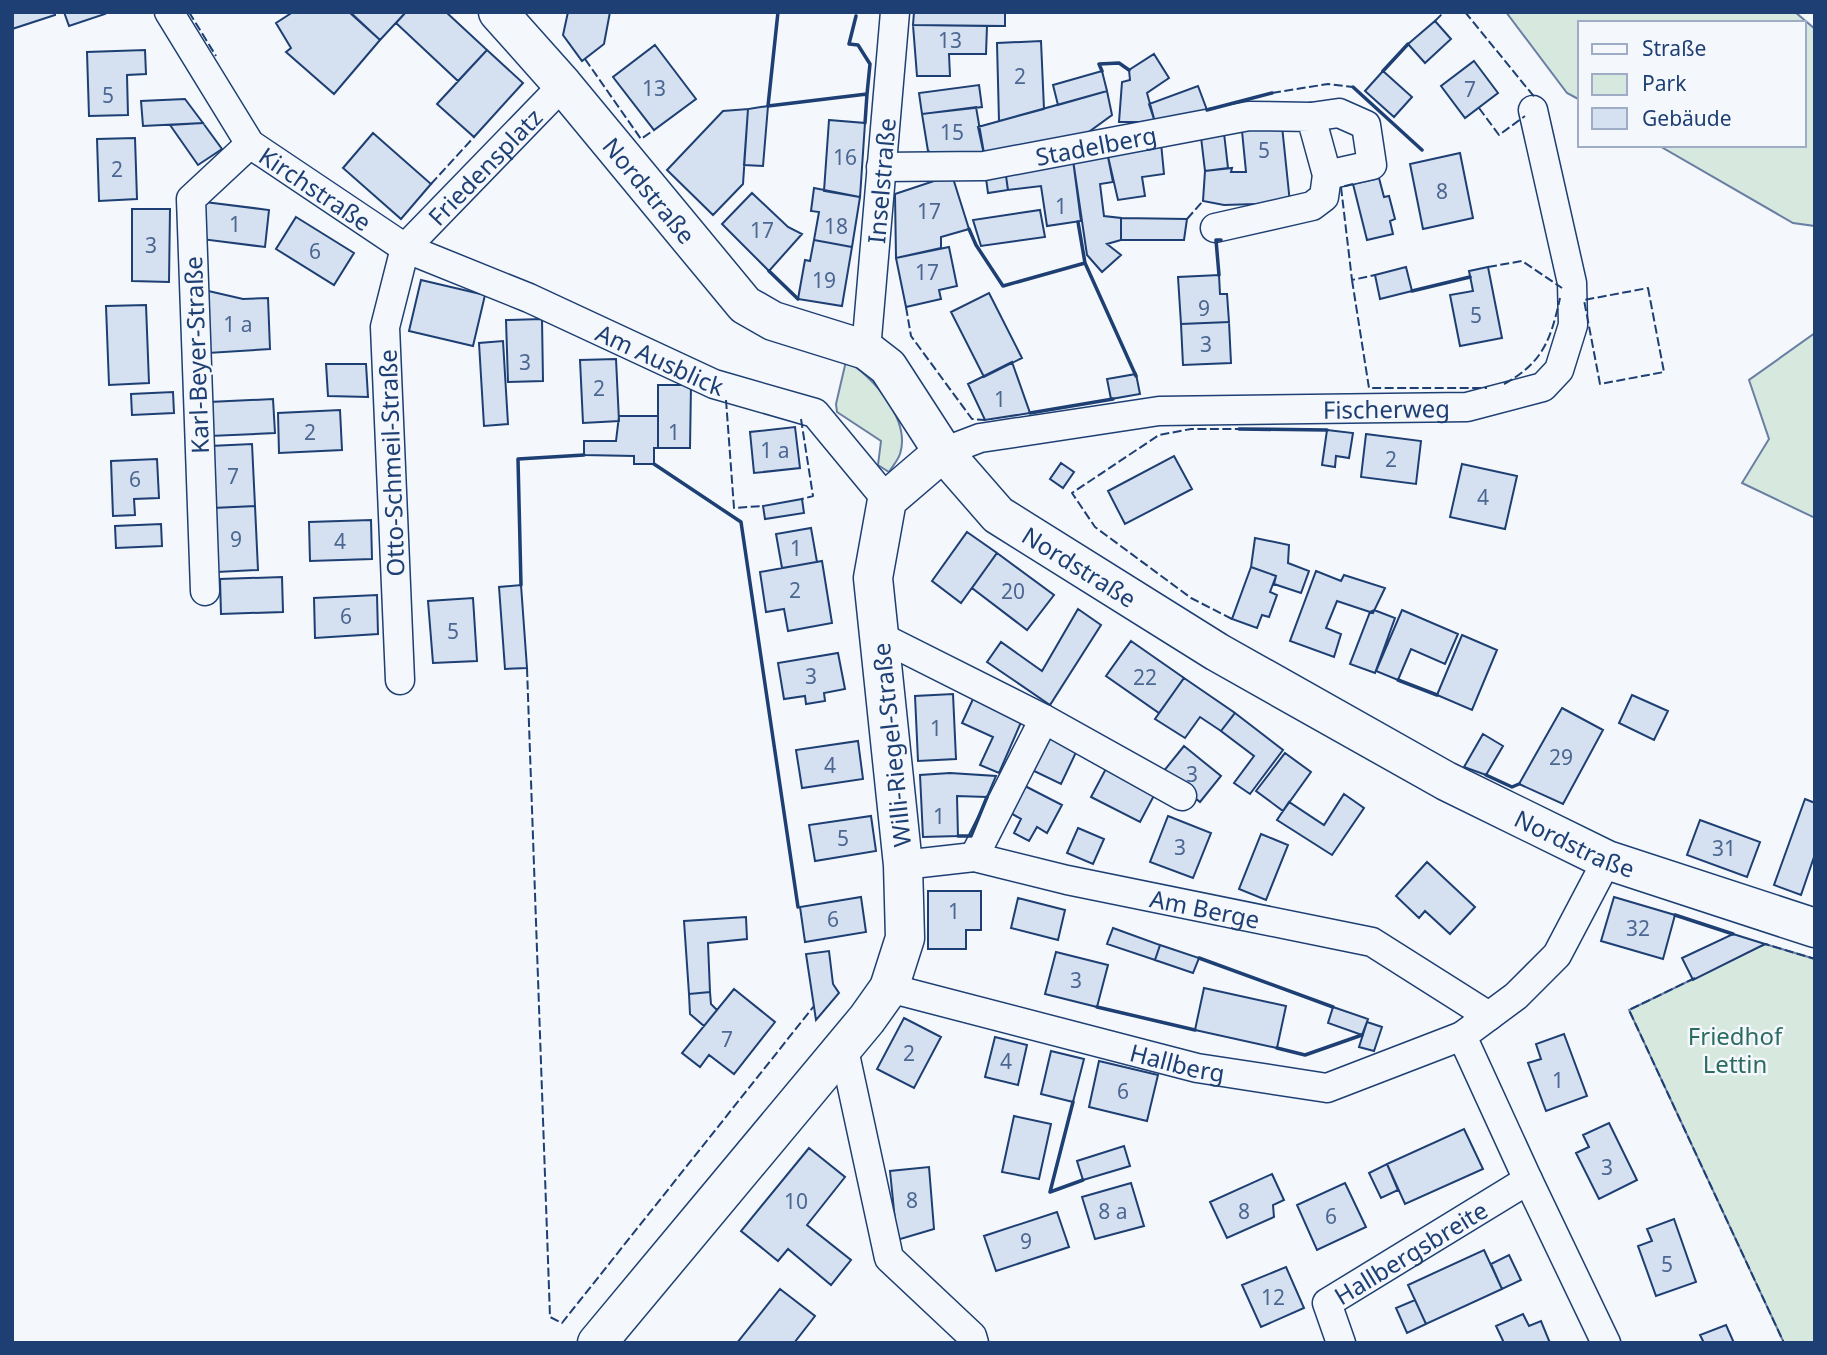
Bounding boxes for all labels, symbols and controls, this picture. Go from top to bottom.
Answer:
legend [1578,21,1806,147]
house number: 13 [938,26,962,54]
text: Straße [1642,34,1706,62]
house number: 2 [1014,62,1026,90]
text: Park [1642,69,1687,97]
house number: 13 [642,74,666,102]
house number: 7 [1464,75,1476,103]
house number: 5 [102,81,114,109]
street label: Friedensplatz [420,100,549,232]
text: Gebäude [1642,104,1732,132]
street label: Inselstraße [859,116,902,245]
street label: Stadelberg [1033,117,1159,172]
house number: 15 [940,118,964,146]
street label: Nordstraße [596,130,704,250]
house number: 5 [1258,136,1270,164]
street label: Kirchstraße [253,139,378,238]
house number: 16 [833,143,857,171]
house number: 2 [111,155,123,183]
house number: 8 [1436,177,1448,205]
house number: 1 [1055,192,1067,220]
house number: 17 [917,197,941,225]
house number: 1 [229,210,241,238]
house number: 18 [824,212,848,240]
house number: 17 [750,216,774,244]
house number: 3 [145,231,157,259]
house number: 6 [309,237,321,265]
street label: Karl-Beyer-Straße [176,256,216,454]
house number: 17 [915,258,939,286]
house number: 19 [812,266,836,294]
house number: 9 [1198,294,1210,322]
house number: 5 [1470,301,1482,329]
house number: 1 a [223,310,253,338]
street label: Am Ausblick [591,315,728,402]
house number: 3 [1200,330,1212,358]
house number: 3 [519,348,531,376]
street label: Otto-Schmeil-Straße [371,349,411,577]
house number: 2 [593,374,605,402]
house number: 1 [994,385,1006,413]
street label: Fischerweg [1323,391,1450,425]
house number: 2 [304,418,316,446]
house number: 1 [668,418,680,446]
house number: 1 a [760,436,790,464]
house number: 2 [1385,445,1397,473]
house number: 7 [227,462,239,490]
house number: 6 [129,465,141,493]
house number: 4 [1477,483,1489,511]
street label: Nordstraße [1016,518,1143,614]
house number: 9 [230,525,242,553]
house number: 4 [334,527,346,555]
house number: 1 [790,534,802,562]
house number: 2 [789,576,801,604]
house number: 20 [1001,577,1025,605]
house number: 6 [340,602,352,630]
house number: 5 [447,617,459,645]
street label: Willi-Riegel-Straße [864,641,918,849]
house number: 3 [805,662,817,690]
house number: 22 [1133,663,1157,691]
house number: 1 [930,714,942,742]
house number: 29 [1549,743,1573,771]
house number: 4 [824,751,836,779]
house number: 3 [1186,760,1198,788]
street label: Nordstraße [1510,801,1639,884]
house number: 1 [933,802,945,830]
house number: 5 [837,824,849,852]
house number: 3 [1174,833,1186,861]
house number: 31 [1712,834,1736,862]
street label: Am Berge [1147,881,1263,935]
house number: 1 [948,897,960,925]
house number: 6 [827,905,839,933]
house number: 32 [1626,914,1650,942]
house number: 3 [1070,966,1082,994]
park label: Friedhof Lettin [1688,1019,1784,1080]
house number: 7 [721,1025,733,1053]
street label: Hallberg [1127,1035,1227,1089]
house number: 2 [903,1039,915,1067]
house number: 4 [1000,1047,1012,1075]
house number: 1 [1552,1066,1564,1094]
house number: 6 [1117,1077,1129,1105]
house number: 3 [1601,1153,1613,1181]
house number: 8 [906,1186,918,1214]
house number: 10 [784,1187,808,1215]
street label: Hallbergsbreite [1327,1193,1493,1312]
house number: 8 a [1098,1197,1128,1225]
house number: 8 [1238,1197,1250,1225]
house number: 6 [1325,1202,1337,1230]
house number: 9 [1020,1227,1032,1255]
house number: 5 [1661,1250,1673,1278]
house number: 12 [1261,1283,1285,1311]

